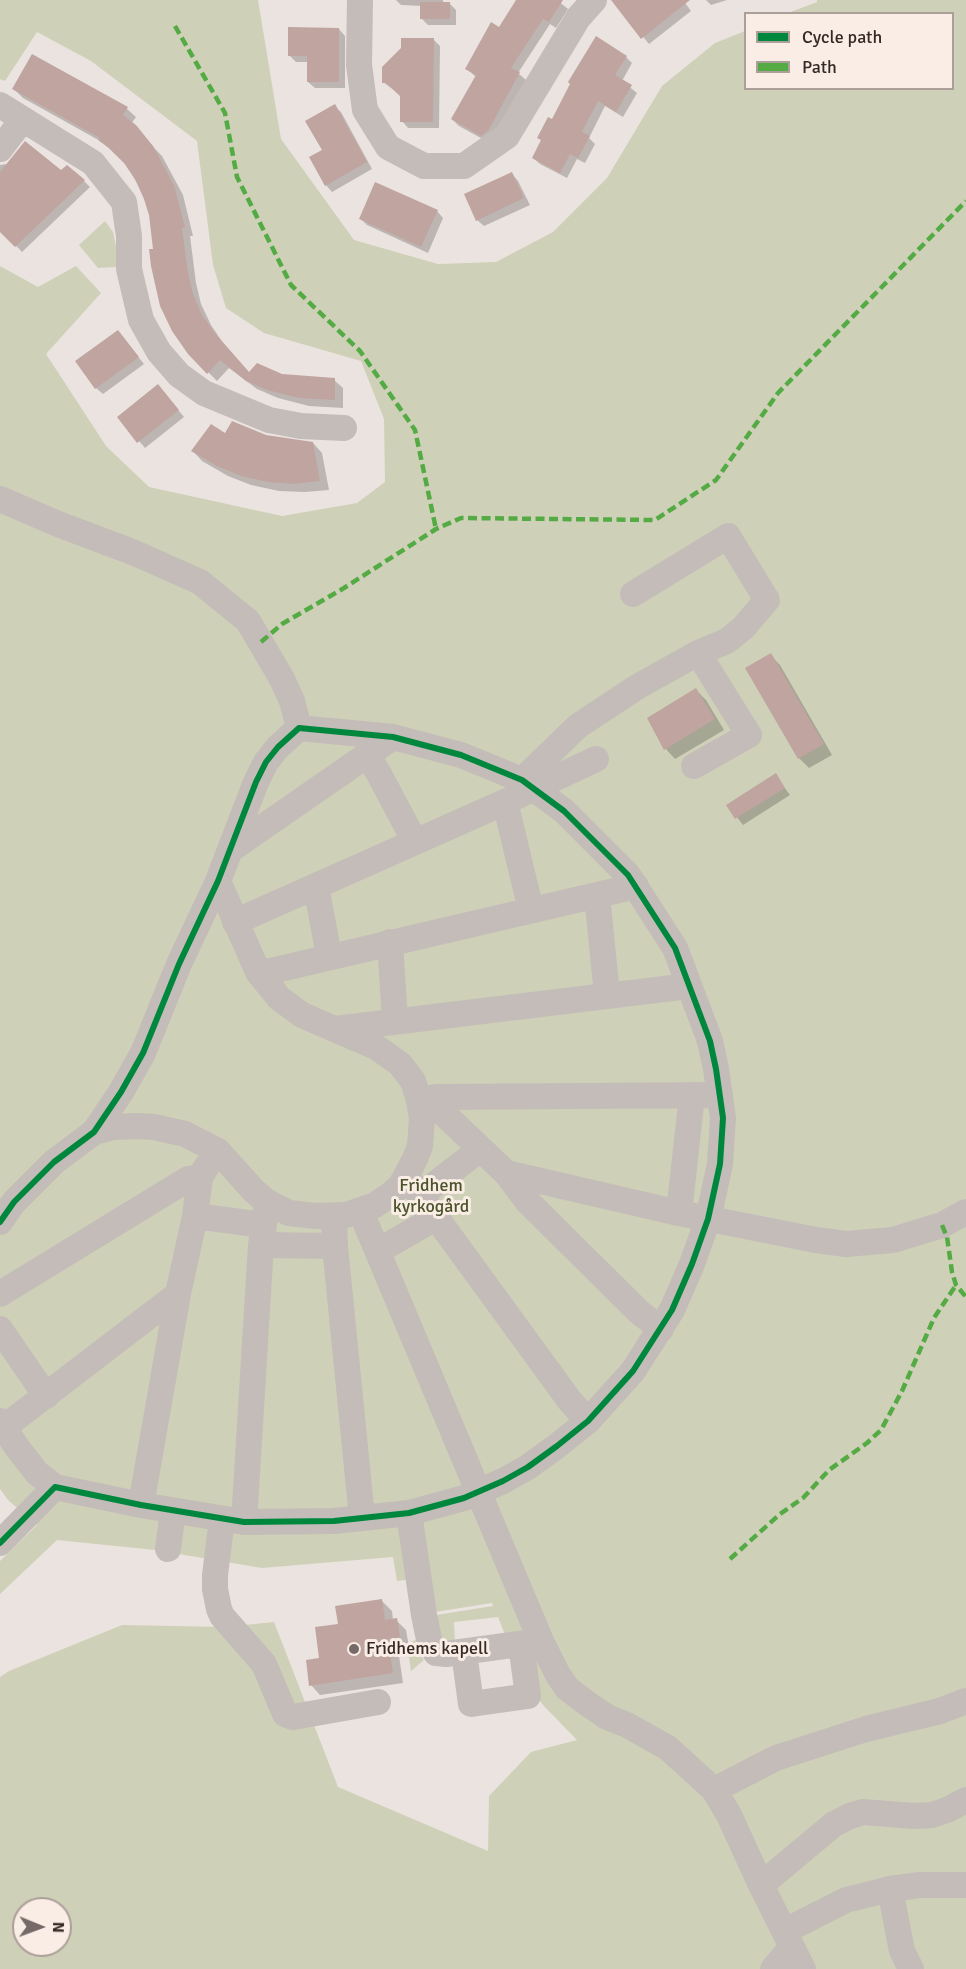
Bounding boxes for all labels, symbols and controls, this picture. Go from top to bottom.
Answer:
legend [744,12,954,90]
text: Cycle path [802,26,882,48]
text: Path [802,56,837,78]
park label: Fridhem kyrkogård [393,1175,469,1218]
place label: Fridhems kapell [366,1638,488,1660]
marker: Fridhems kapell [347,1642,361,1656]
north arrow [12,1897,72,1957]
text: N [48,1922,68,1933]

